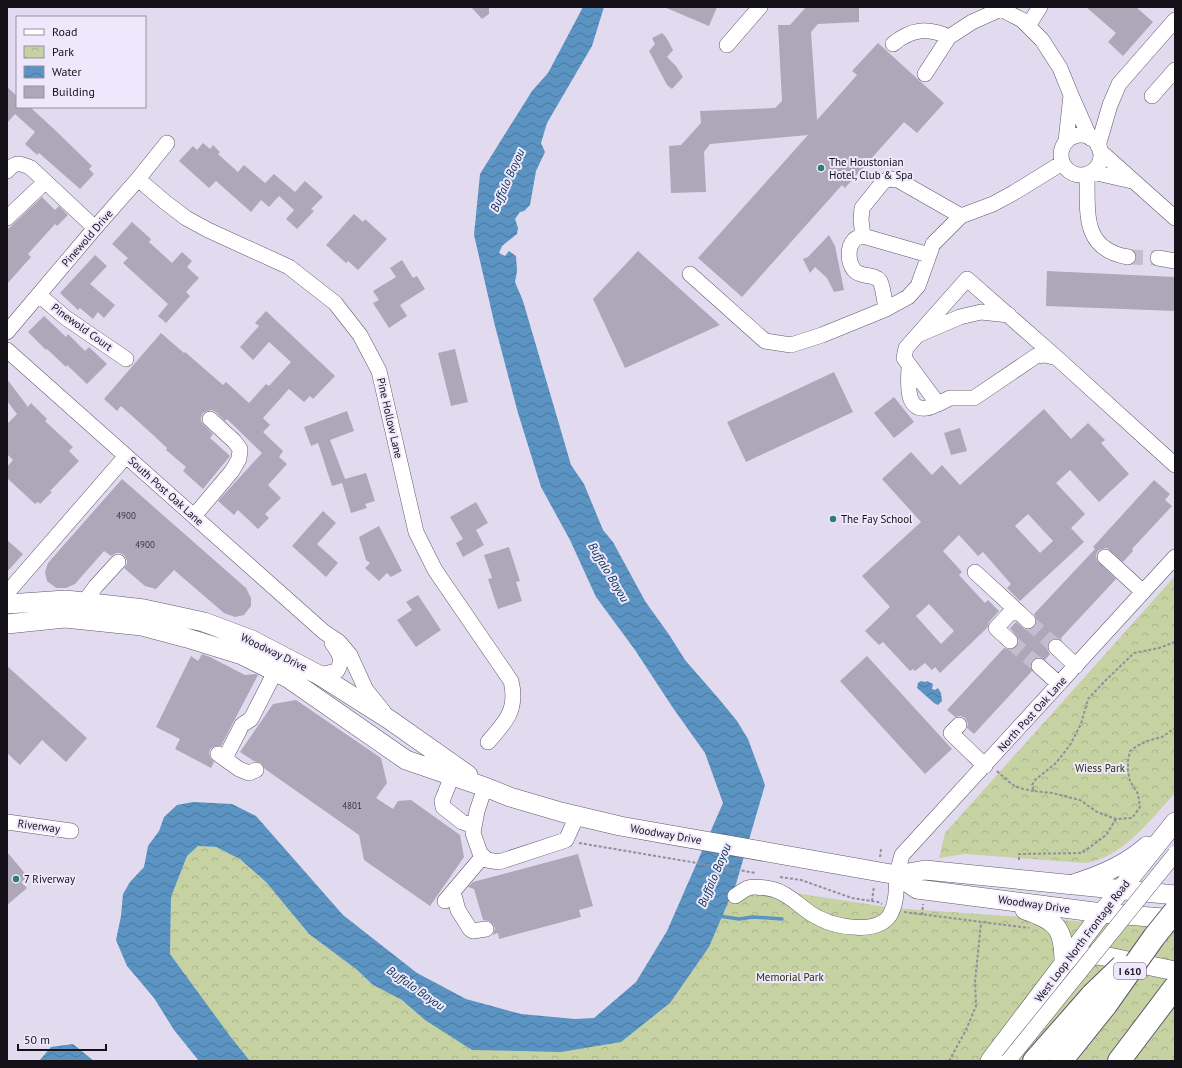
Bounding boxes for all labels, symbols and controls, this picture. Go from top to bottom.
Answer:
legend [16,16,146,108]
text: Road [52,24,77,39]
text: Park [52,44,74,59]
text: Water [52,64,82,79]
text: Building [52,84,95,99]
water label: Buffalo Bayou [486,146,528,214]
place label: The Houstonian Hotel, Club & Spa [829,155,913,182]
marker: The Houstonian Hotel, Club & Spa [816,163,826,173]
street label: Pinewold Drive [58,206,116,269]
street label: Pinewold Court [49,300,115,354]
street label: Pine Hollow Lane [374,376,406,460]
street label: South Post Oak Lane [125,453,207,529]
house number: 4900 [116,510,136,521]
place label: The Fay School [841,512,913,526]
marker: The Fay School [828,514,838,524]
house number: 4900 [135,539,155,550]
water label: Buffalo Bayou [585,539,633,605]
street label: Woodway Drive [238,630,310,674]
street label: North Post Oak Lane [995,673,1070,755]
park label: Wiess Park [1075,761,1126,775]
house number: 4801 [342,800,362,811]
street label: Riverway [17,816,62,836]
street label: Woodway Drive [629,821,703,847]
water label: Buffalo Bayou [694,841,734,909]
place label: 7 Riverway [24,872,76,886]
marker: 7 Riverway [11,874,21,884]
street label: West Loop North Frontage Road [1031,877,1133,1005]
street label: Woodway Drive [997,892,1071,916]
water label: Buffalo Bayou [384,963,448,1013]
road number: I 610 [1114,963,1146,979]
park label: Memorial Park [756,970,825,984]
scale bar [18,1026,106,1052]
text: 50 m [24,1032,50,1047]

